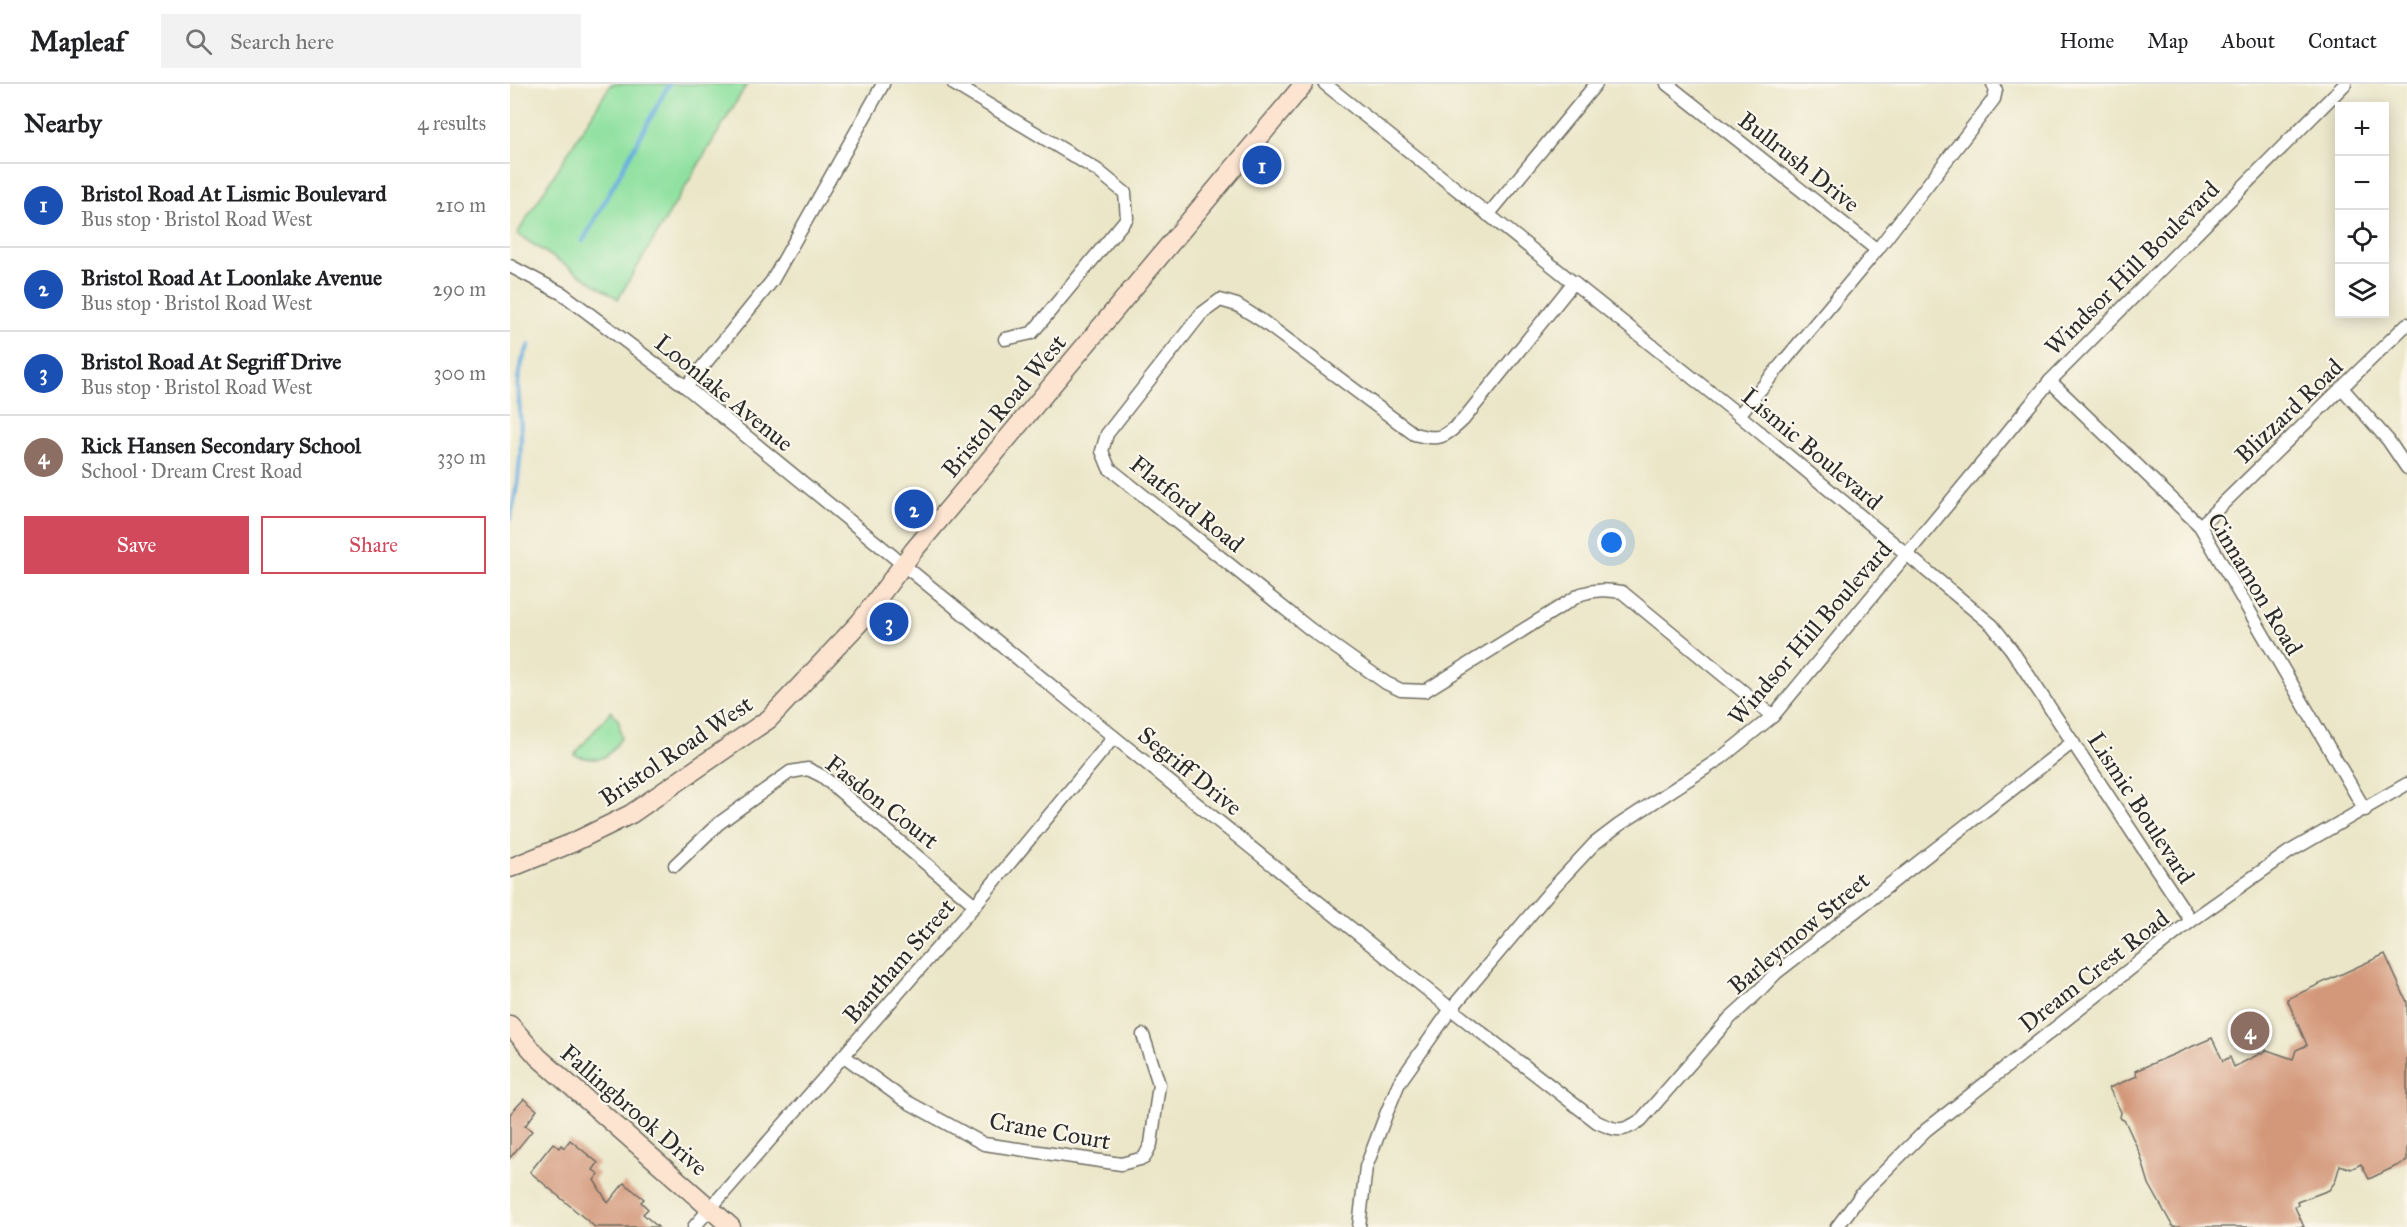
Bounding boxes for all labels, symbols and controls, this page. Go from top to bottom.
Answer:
search box [161,14,581,68]
text: Mapleaf [30,24,125,59]
icon: search [182,25,215,58]
text: Search here [230,28,334,55]
text: Home [2059,28,2114,54]
text: Map [2147,28,2188,54]
text: About [2221,28,2275,54]
text: Contact [2308,28,2377,54]
map controls [2335,102,2389,318]
button: + [2335,102,2389,156]
street label: Bullrush Drive [1732,105,1866,219]
text: Nearby [24,107,102,139]
text: 4 results [417,111,486,135]
pin: 1 [1242,142,1281,188]
button: − [2335,156,2389,210]
street label: Windsor Hill Boulevard [2038,174,2226,362]
text: Bristol Road At Lismic Boulevard [81,180,386,207]
text: 1 [40,193,47,217]
text: 210 m [436,193,486,217]
text: Bus stop · Bristol Road West [81,207,312,231]
button: locate [2335,210,2389,264]
text: Bristol Road At Loonlake Avenue [81,264,382,291]
button: layers [2335,264,2389,318]
text: 2 [39,277,48,301]
text: 290 m [433,277,486,301]
text: Bus stop · Bristol Road West [81,291,312,315]
street label: Loonlake Avenue [648,328,800,458]
street label: Bristol Road West [935,328,1073,484]
text: Bristol Road At Segriff Drive [81,348,341,375]
street label: Blizzard Road [2229,352,2349,470]
text: 3 [40,361,48,385]
text: 300 m [434,361,486,385]
text: Bus stop · Bristol Road West [81,375,312,399]
street label: Lismic Boulevard [1735,381,1889,517]
text: Rick Hansen Secondary School [81,432,361,459]
text: 4 [38,445,49,469]
text: 330 m [437,445,486,469]
street label: Flatford Road [1124,449,1250,559]
text: School · Dream Crest Road [81,459,302,483]
pin: 2 [894,486,934,532]
street label: Cinnamon Road [2201,507,2309,661]
button: Save [24,516,249,574]
button: Share [261,516,486,574]
your location [1597,528,1626,557]
street label: Windsor Hill Boulevard [1722,535,1898,731]
pin: 3 [870,600,908,644]
street label: Bristol Road West [594,689,759,813]
street label: Segriff Drive [1132,720,1248,822]
street label: Lismic Boulevard [2081,727,2201,889]
street label: Fasdon Court [819,748,945,856]
street label: Barleymow Street [1722,865,1876,1001]
street label: Bantham Street [837,892,962,1030]
street label: Dream Crest Road [2013,903,2175,1039]
pin: 4 [2230,1008,2270,1054]
street label: Fallingbrook Drive [554,1038,714,1182]
street label: Crane Court [987,1106,1113,1157]

